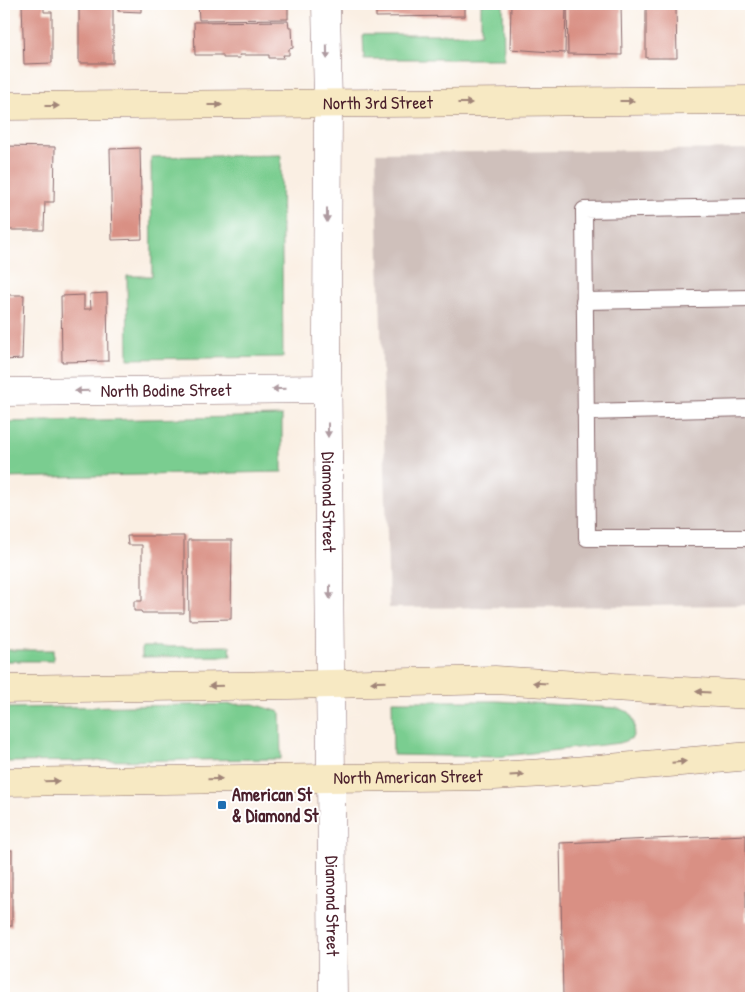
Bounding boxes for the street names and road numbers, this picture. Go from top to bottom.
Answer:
street label: North 3rd Street [323,90,434,115]
street label: North Bodine Street [101,377,232,403]
street label: Diamond Street [316,452,342,553]
street label: North American Street [333,763,483,790]
street label: Diamond Street [320,856,346,957]

